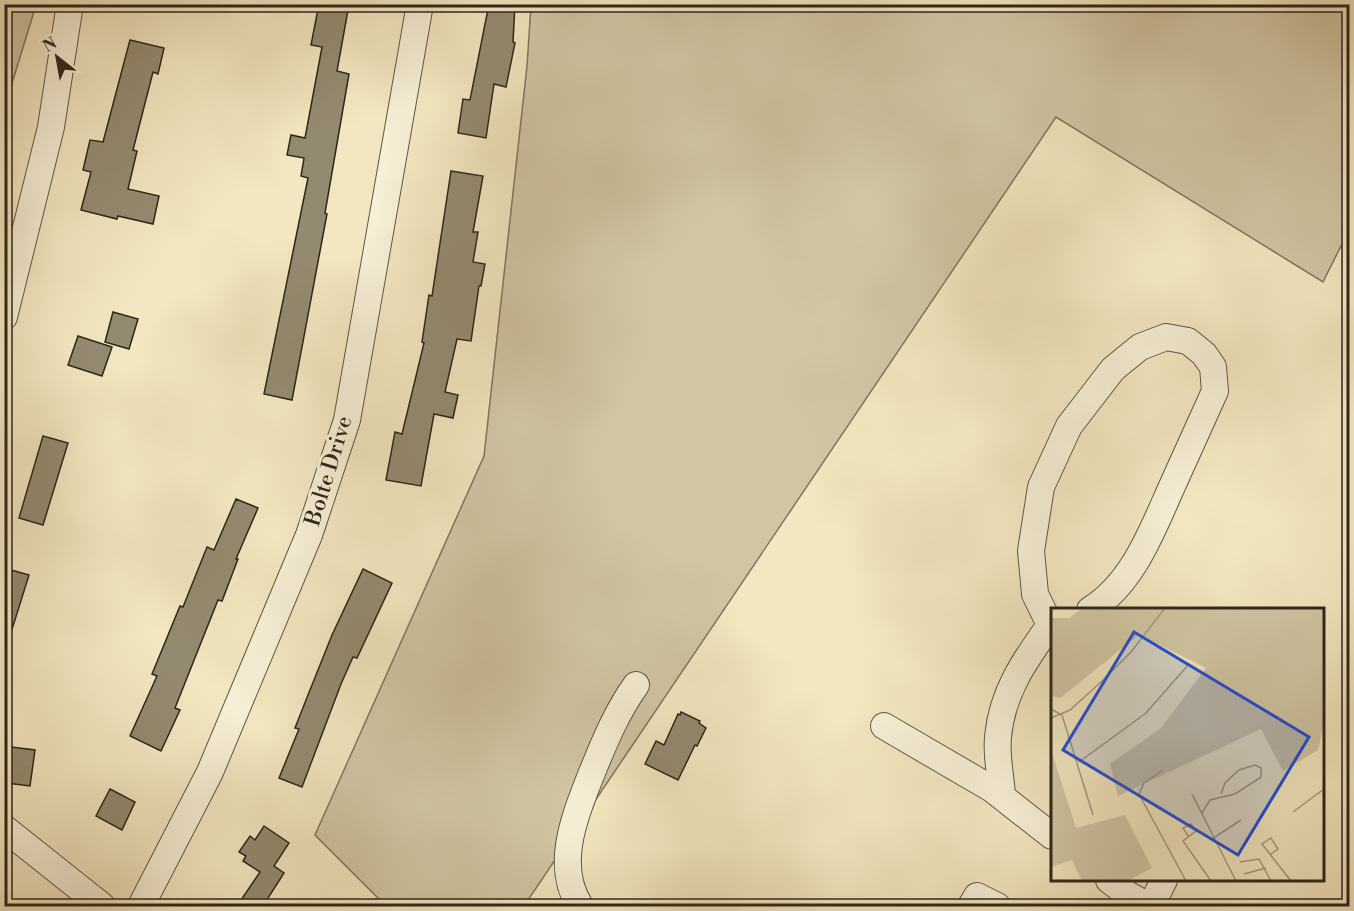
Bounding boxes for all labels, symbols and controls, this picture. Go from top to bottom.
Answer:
north arrow [27,27,87,87]
text: N [39,33,61,57]
street label: Bolte Drive [299,413,359,530]
inset map [1051,608,1324,881]

